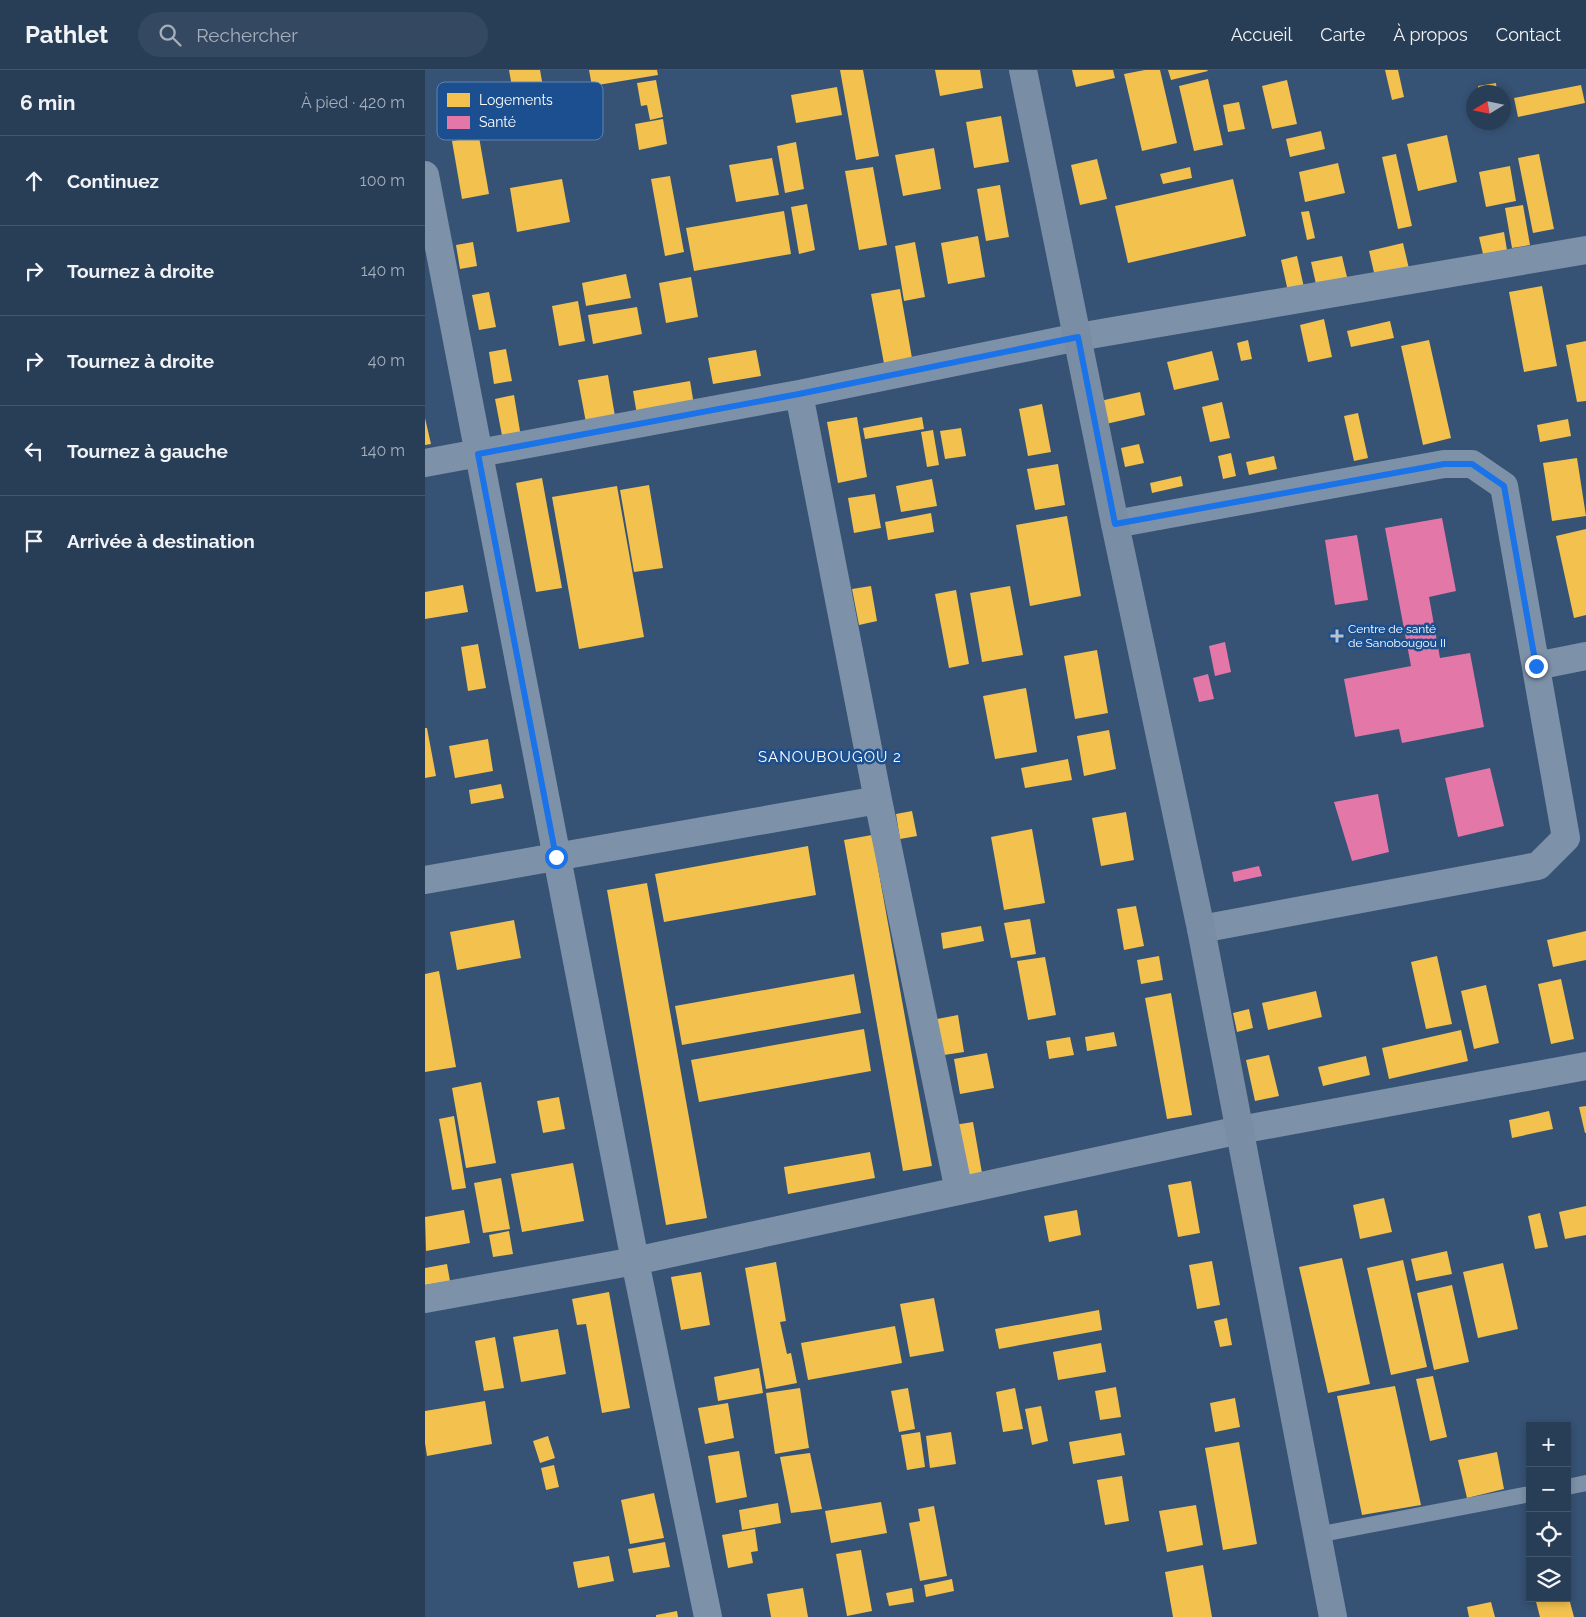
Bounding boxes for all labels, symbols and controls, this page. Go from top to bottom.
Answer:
search box [138,12,488,57]
text: Pathlet [25,20,108,49]
icon: search [156,21,184,49]
text: Rechercher [196,24,298,46]
text: Accueil [1231,24,1292,45]
text: Carte [1320,24,1365,45]
text: À propos [1393,24,1468,45]
text: Contact [1496,24,1561,45]
legend [437,82,603,140]
north arrow [1466,85,1511,130]
text: 6 min [20,90,75,115]
text: Logements [479,92,553,108]
text: À pied · 420 m [301,93,405,112]
text: Santé [479,114,516,130]
icon: ahead [20,167,48,195]
text: Continuez [67,170,159,192]
text: 100 m [360,171,405,190]
icon: right [20,257,48,285]
text: Tournez à droite [67,260,214,282]
text: 140 m [361,261,405,280]
icon: right [20,347,48,375]
text: Tournez à droite [67,350,214,372]
text: 40 m [368,351,405,370]
icon: left [20,437,48,465]
text: Tournez à gauche [67,440,228,462]
text: 140 m [361,441,405,460]
icon: arrive [20,527,48,555]
text: Arrivée à destination [67,530,255,552]
place label: Centre de santé de Sanobougou II [1348,622,1446,650]
marker: Centre de santé de Sanobougou II [1330,629,1344,643]
route end [1525,655,1548,678]
district label: SANOUBOUGOU 2 [758,748,902,766]
route start [545,846,568,869]
map controls [1526,1422,1571,1602]
button: + [1526,1422,1571,1467]
button: − [1526,1467,1571,1512]
button: locate [1526,1512,1571,1557]
button: layers [1526,1557,1571,1602]

